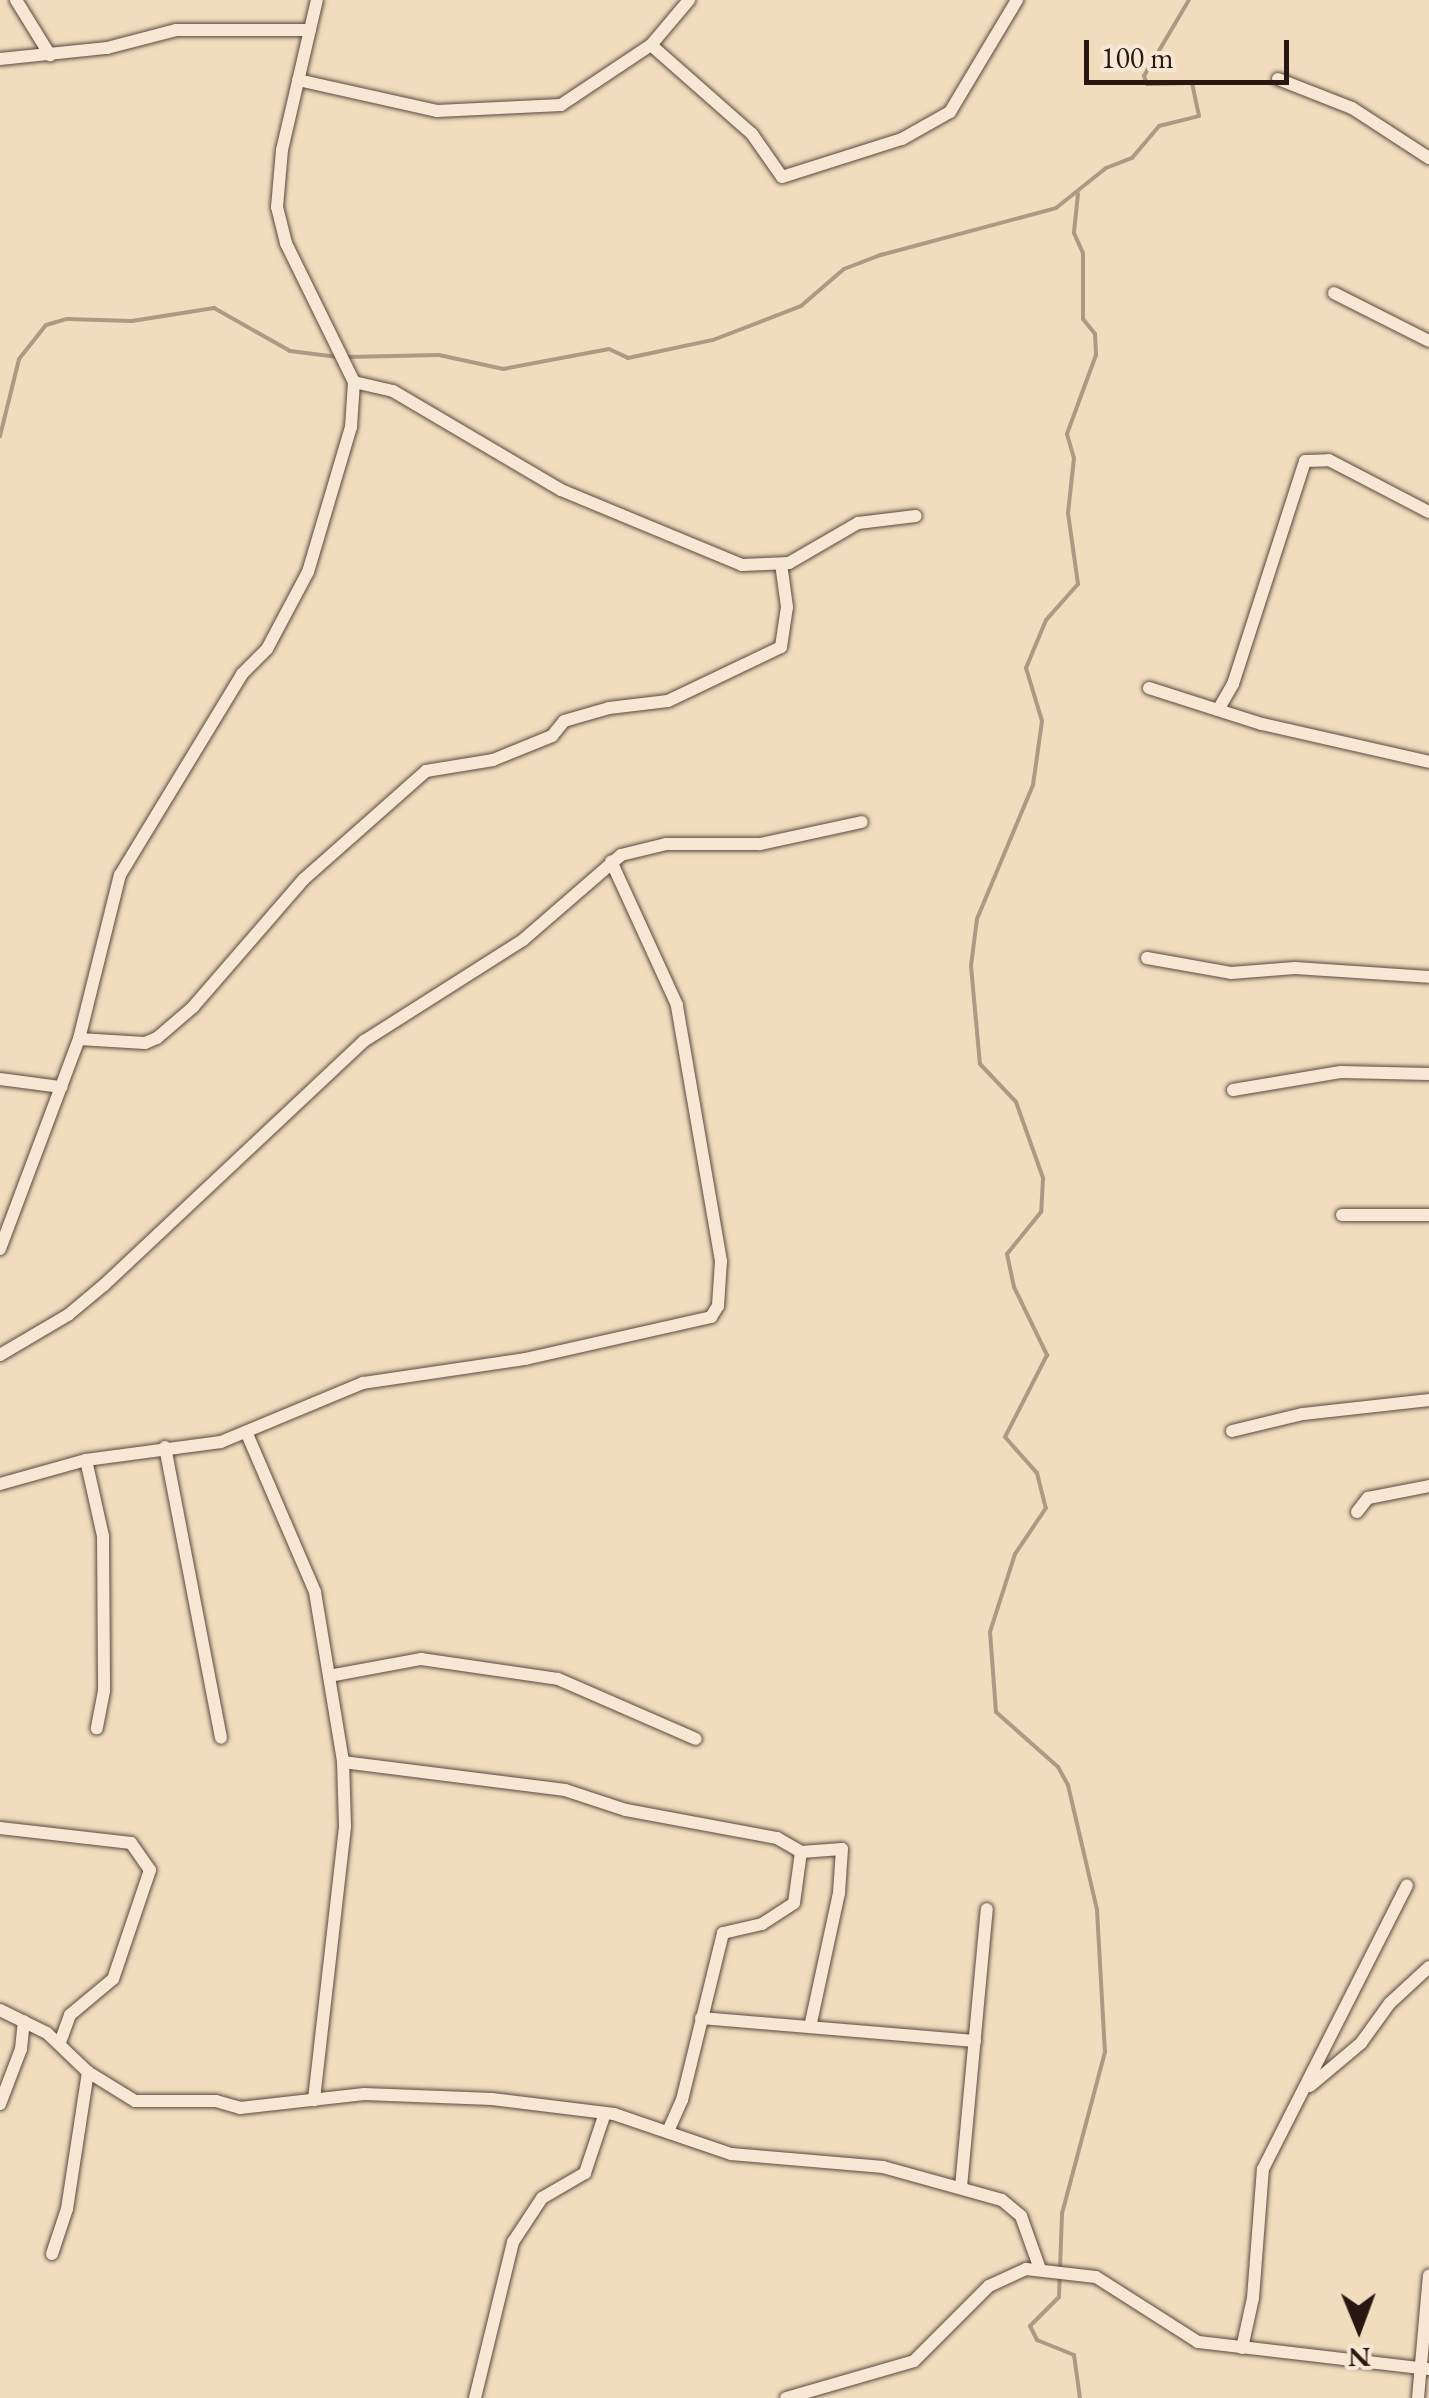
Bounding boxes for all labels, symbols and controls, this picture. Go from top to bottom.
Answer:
scale bar [1089,20,1294,82]
text: 100 m [1101,38,1174,77]
north arrow [1309,2278,1409,2378]
text: N [1348,2340,1371,2376]

